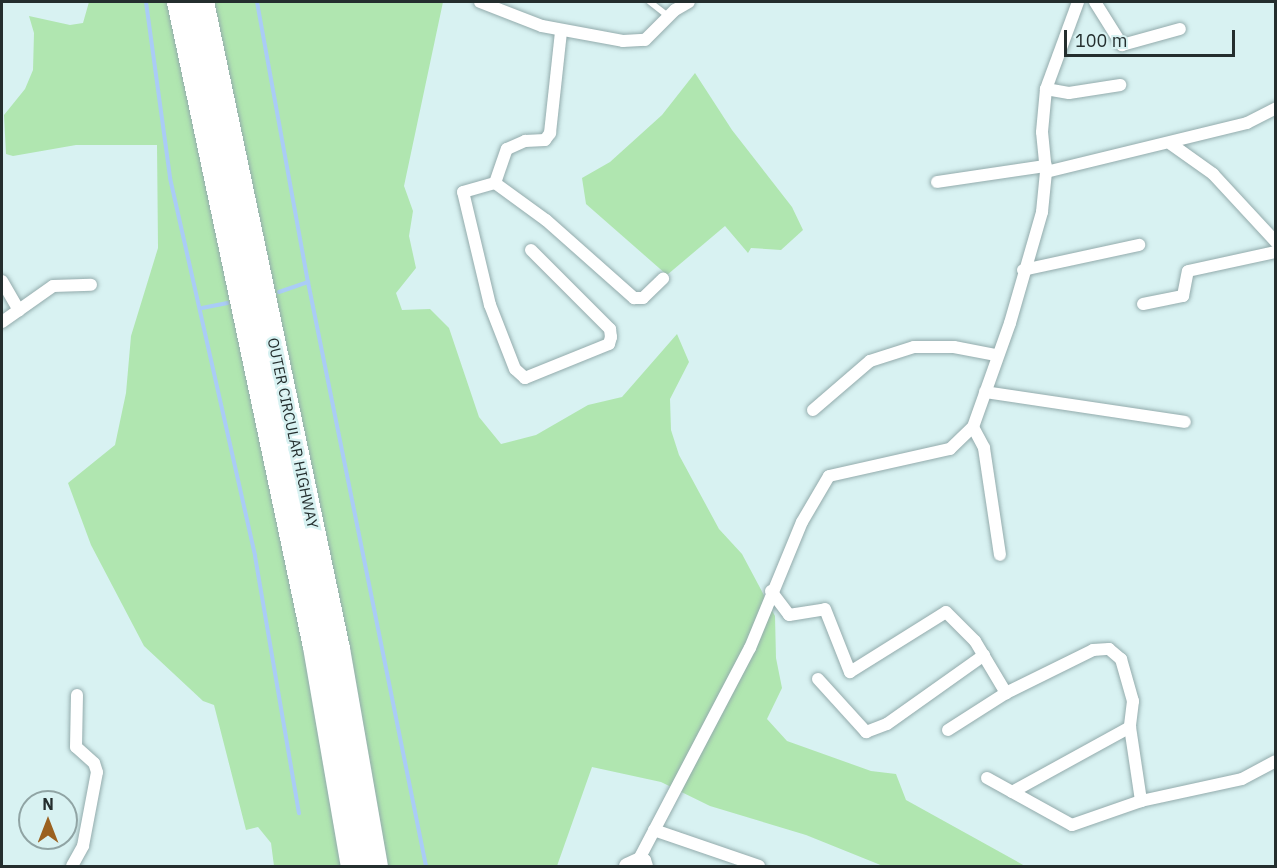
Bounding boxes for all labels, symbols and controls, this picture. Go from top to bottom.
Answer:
scale bar [1067,18,1238,56]
text: 100 m [1075,29,1127,52]
street label: OUTER CIRCULAR HIGHWAY [264,336,322,530]
north arrow [18,790,78,850]
text: N [42,794,54,814]

